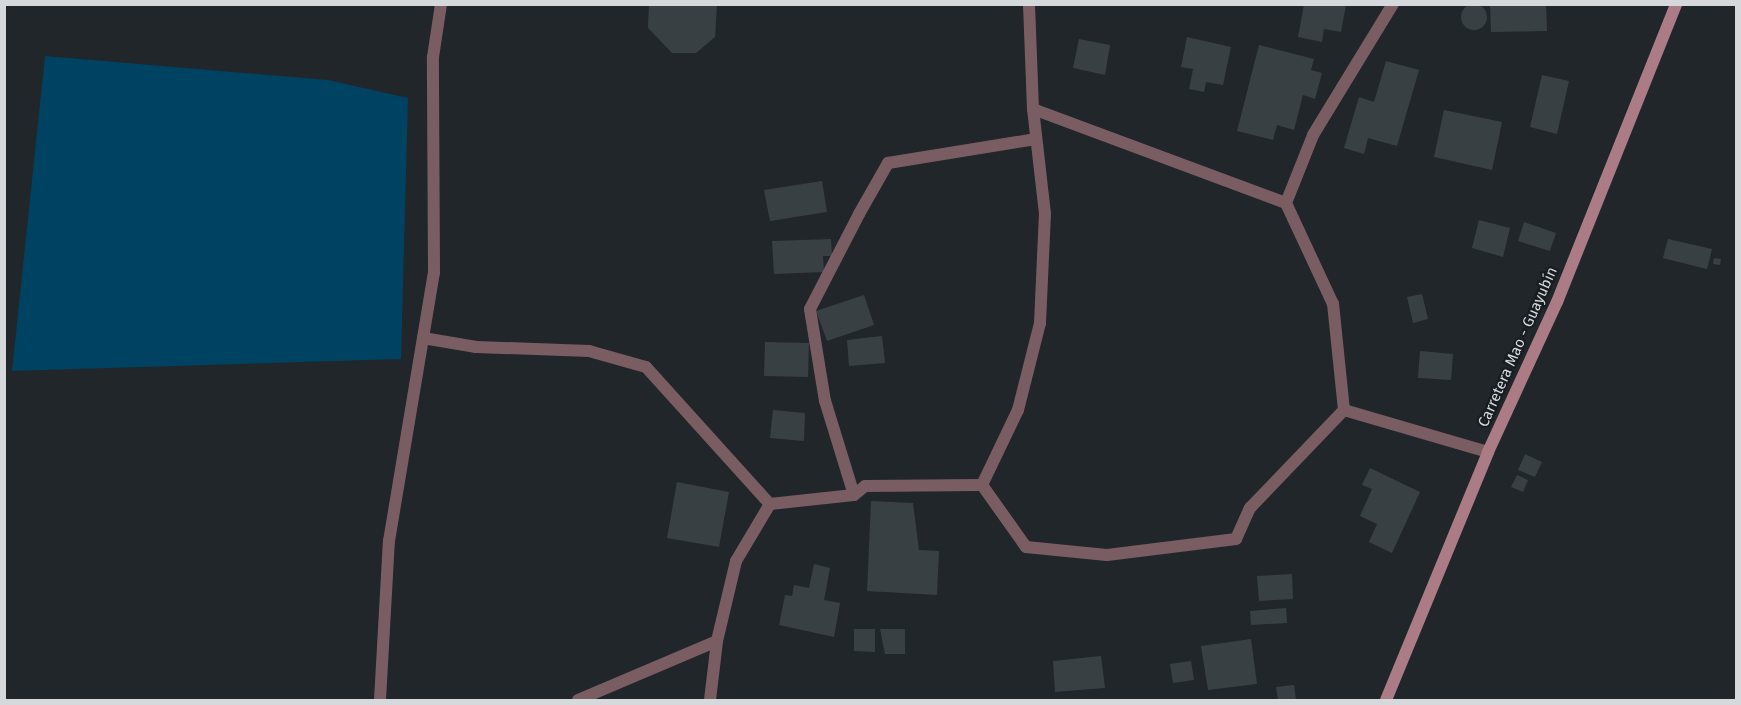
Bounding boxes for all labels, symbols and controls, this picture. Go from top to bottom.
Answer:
street label: Carretera Mao - Guayubín [1475,264,1561,430]

